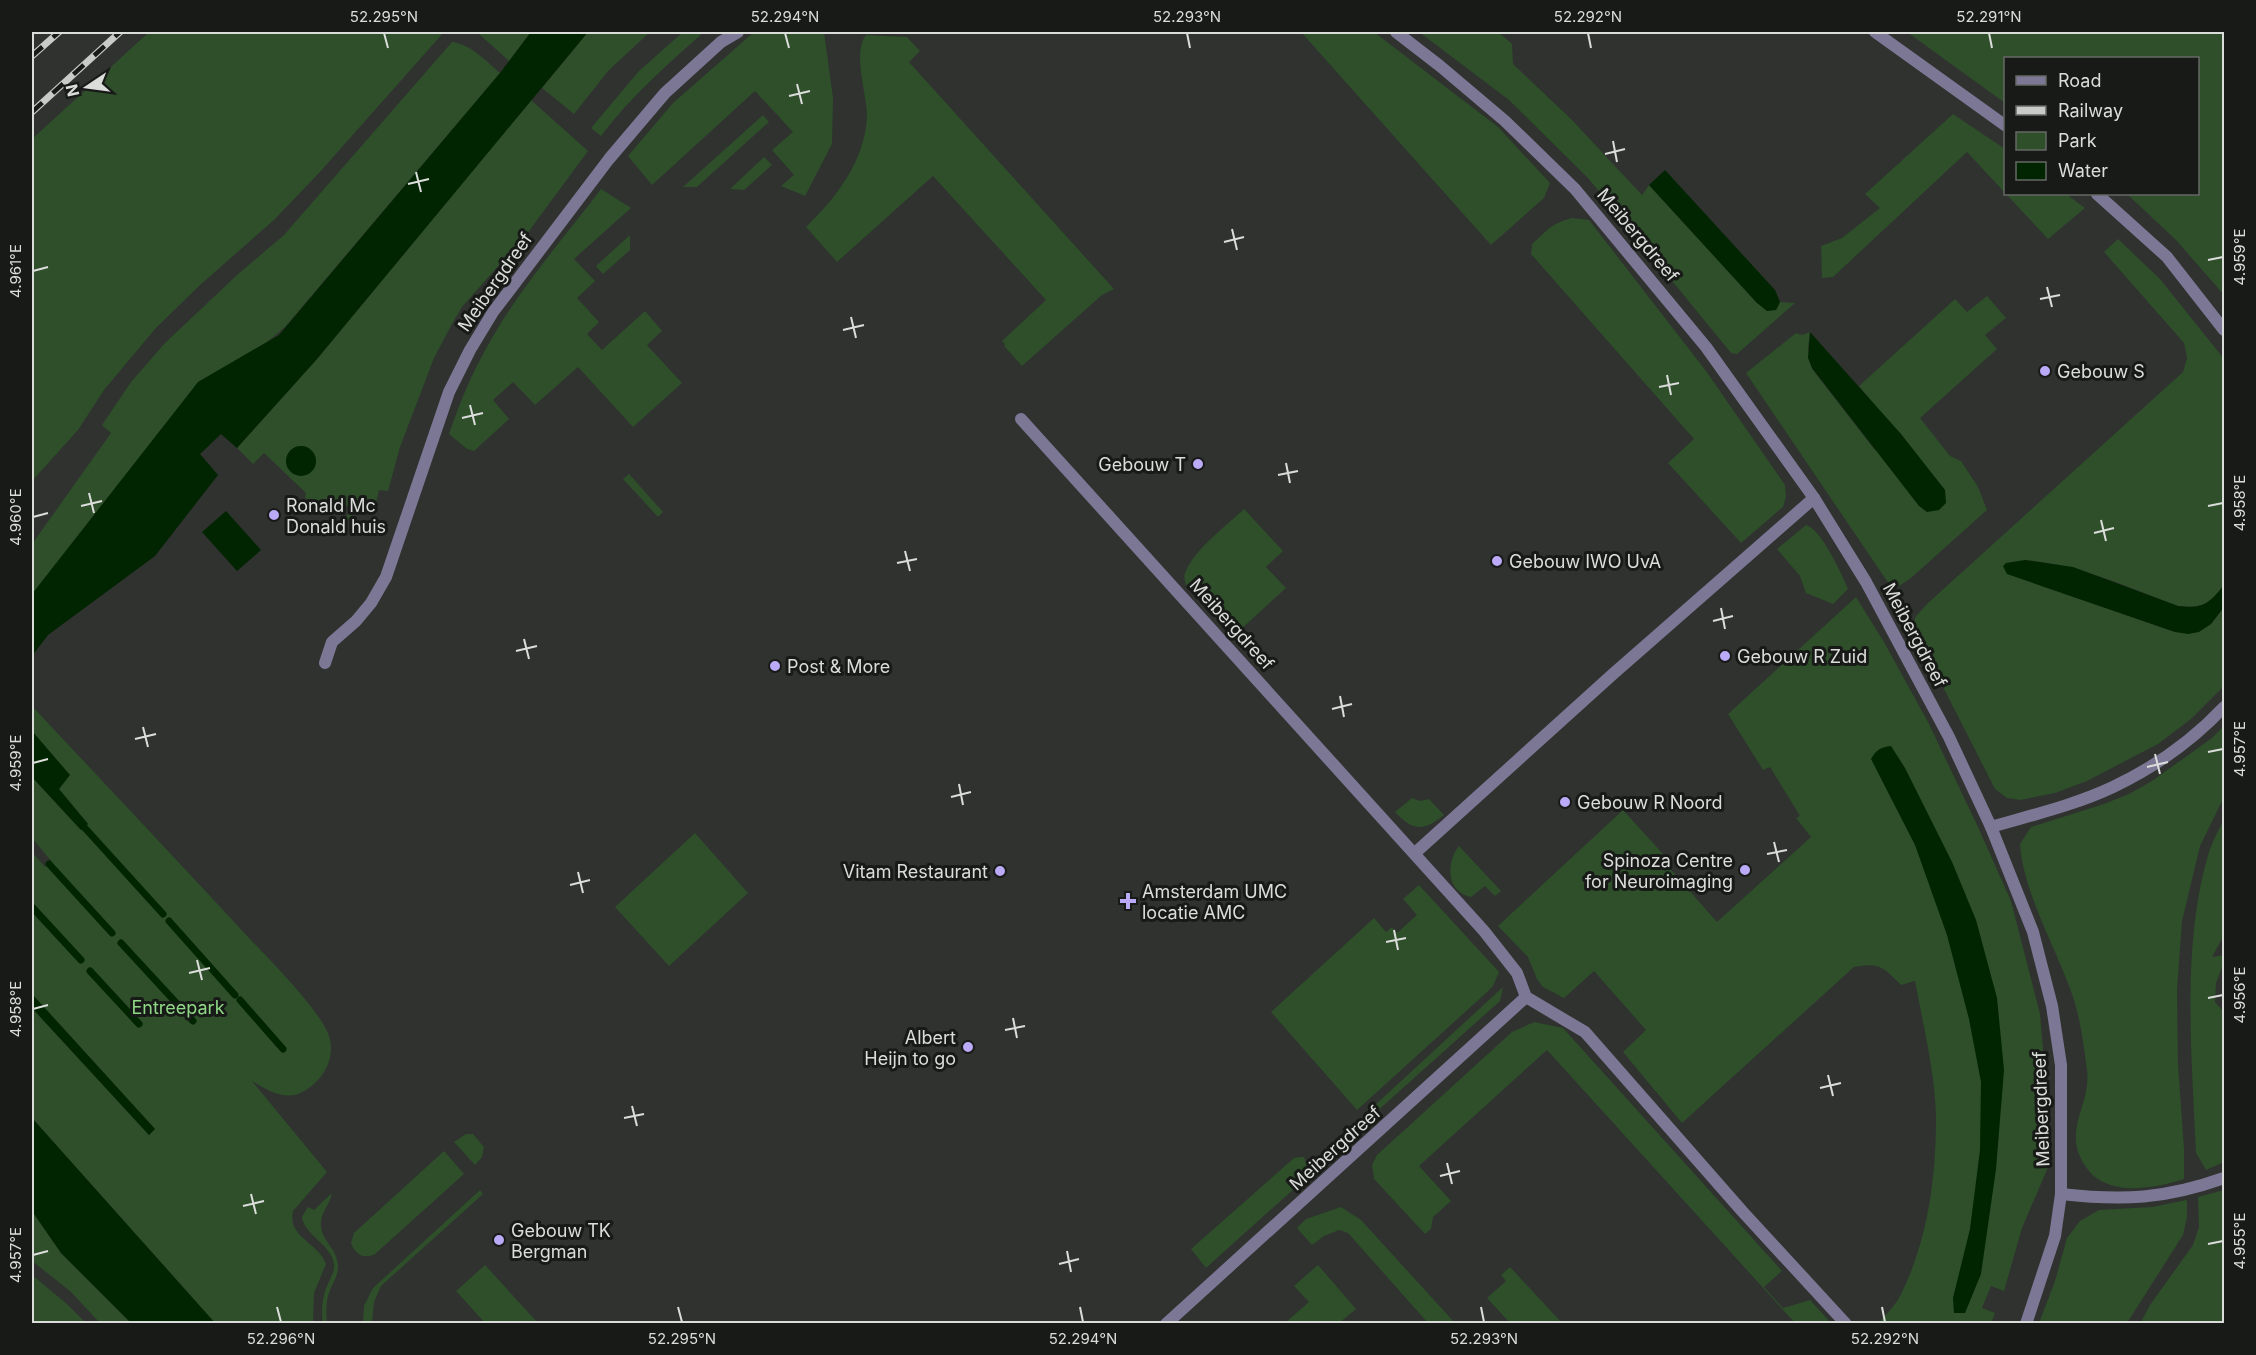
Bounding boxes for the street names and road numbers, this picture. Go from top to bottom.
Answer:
street label: Meibergdreef [1593,184,1683,286]
street label: Meibergdreef [453,228,537,335]
street label: Meibergdreef [1186,574,1279,674]
street label: Meibergdreef [1879,579,1951,691]
street label: Meibergdreef [2028,1051,2054,1167]
street label: Meibergdreef [1285,1101,1385,1194]

